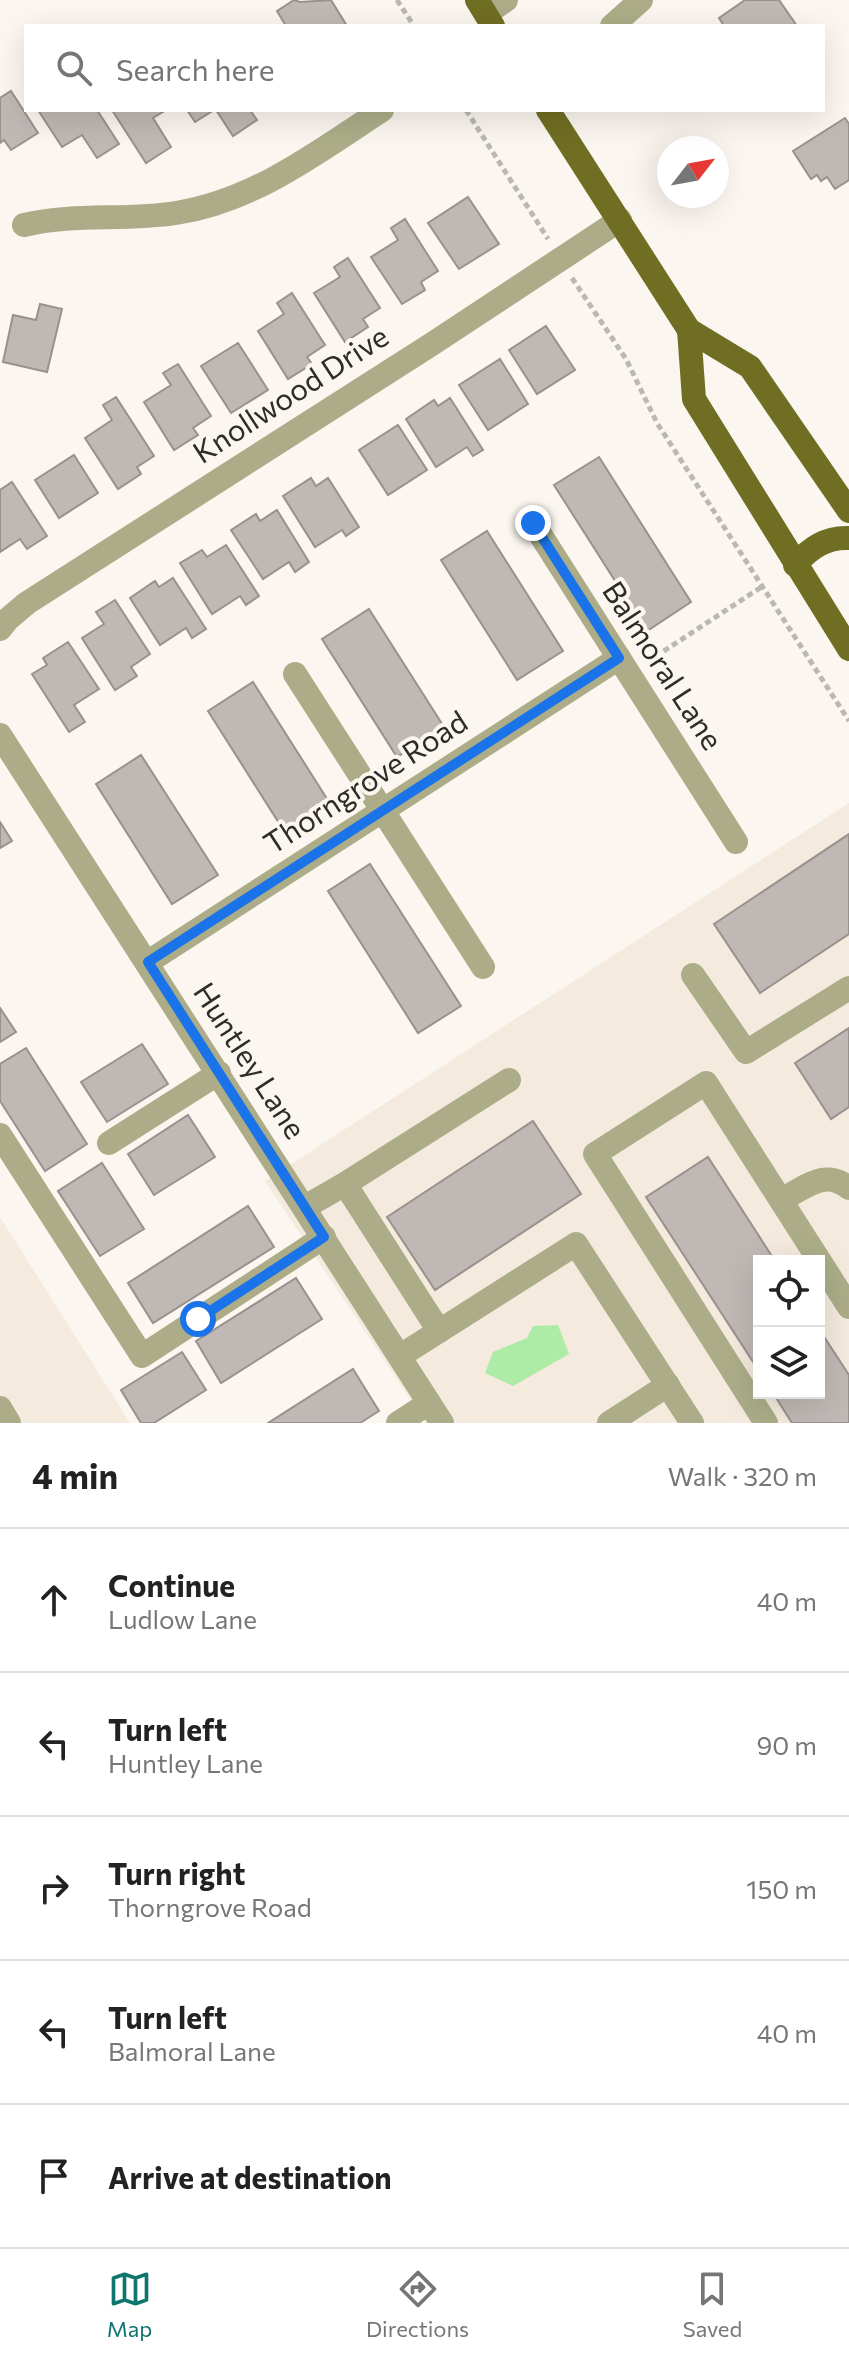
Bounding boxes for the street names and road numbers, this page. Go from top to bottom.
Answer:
street label: Knollwood Drive [185,316,394,470]
street label: Balmoral Lane [596,573,732,756]
street label: Thorngrove Road [256,701,473,860]
street label: Huntley Lane [187,975,315,1145]

